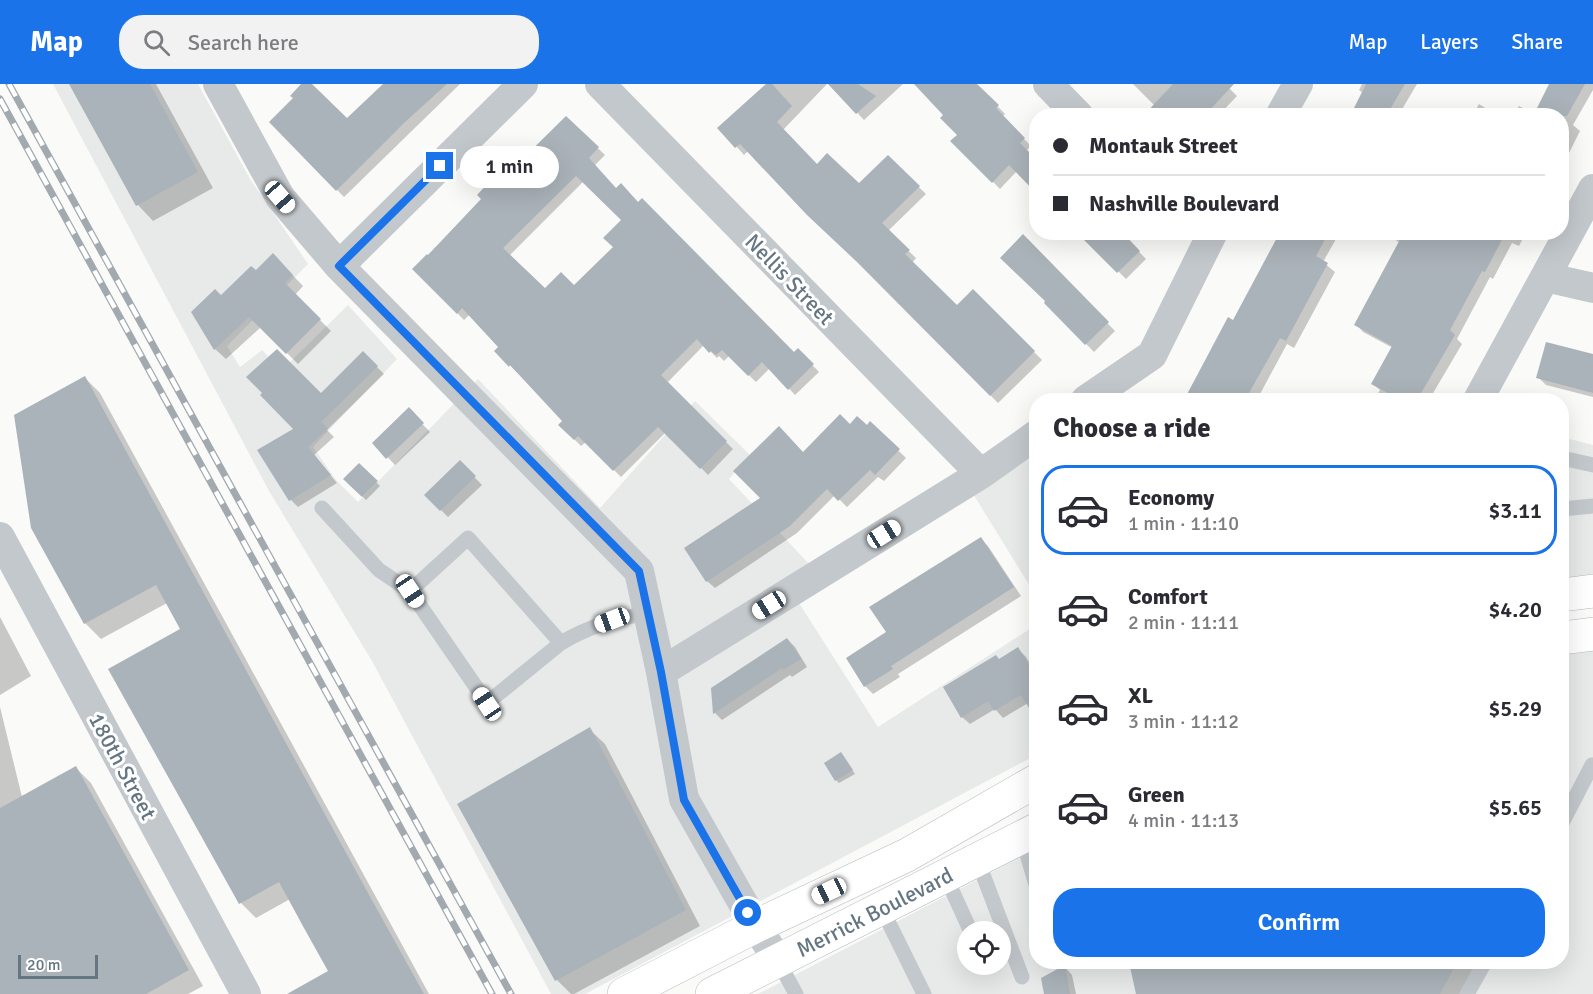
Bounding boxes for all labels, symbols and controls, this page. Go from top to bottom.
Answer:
search box [119,15,539,69]
text: Map [30,25,83,59]
icon: search [140,26,173,59]
text: Search here [188,29,299,56]
text: Map [1349,29,1387,55]
text: Layers [1420,29,1478,55]
text: Share [1511,29,1563,55]
text: Montauk Street [1089,132,1238,159]
callout: 1 min [461,145,560,187]
route end [426,152,453,179]
text: 1 min [486,154,533,179]
car [261,178,299,216]
text: Nashville Boulevard [1089,190,1279,217]
street label: Nellis Street [740,228,840,331]
text: Choose a ride [1053,412,1211,445]
icon: car [1056,483,1110,537]
text: Economy [1128,484,1214,511]
text: $3.11 [1488,497,1542,524]
text: 1 min · 11:10 [1128,511,1239,536]
car [864,517,904,551]
car [392,571,428,611]
icon: car [1056,582,1110,636]
text: Comfort [1128,583,1208,610]
car [749,588,789,622]
text: $4.20 [1488,596,1542,623]
car [592,605,632,635]
text: 2 min · 11:11 [1128,610,1239,635]
icon: car [1056,681,1110,735]
text: XL [1128,682,1153,709]
car [469,684,505,724]
text: $5.29 [1488,695,1542,722]
street label: 180th Street [83,708,162,825]
text: 3 min · 11:12 [1128,709,1239,734]
icon: car [1056,780,1110,834]
text: Green [1128,781,1185,808]
text: $5.65 [1488,794,1542,821]
text: 4 min · 11:13 [1128,808,1239,833]
street label: Merrick Boulevard [792,861,957,963]
car [809,875,849,907]
button: Confirm [1053,888,1545,957]
route start [734,899,761,926]
map controls [957,921,1011,975]
button: locate [957,921,1011,975]
scale bar [18,952,98,980]
text: 20 m [27,955,61,975]

